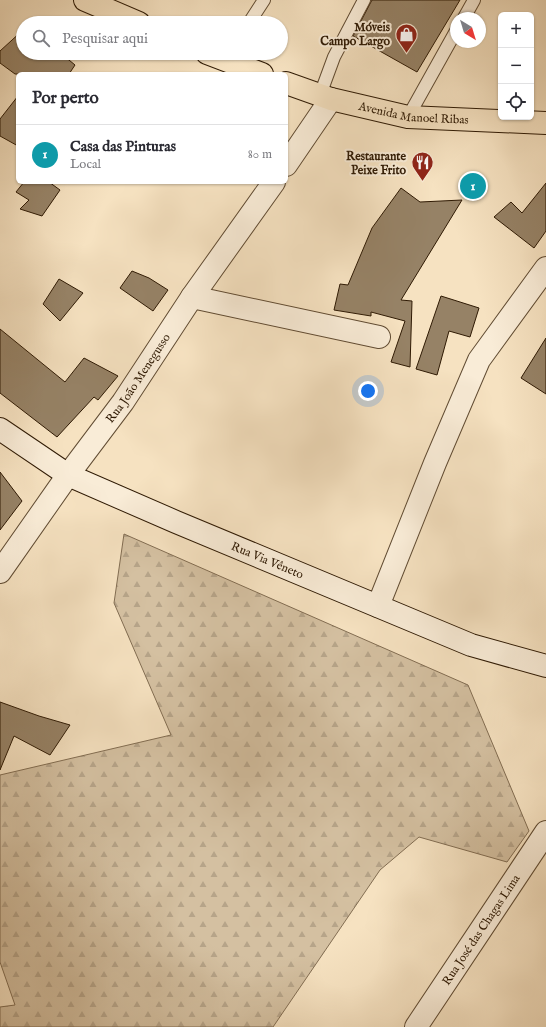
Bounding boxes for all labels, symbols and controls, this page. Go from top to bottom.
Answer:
north arrow [450,12,486,48]
map controls [498,12,534,120]
button: + [498,12,534,48]
search box [16,16,288,60]
place label: Móveis Campo Largo [320,20,391,50]
shop icon: Móveis Campo Largo [393,21,419,54]
icon: search [30,27,52,49]
text: Pesquisar aqui [62,29,148,48]
button: − [498,48,534,84]
button: locate [498,84,534,120]
text: Por perto [32,88,99,109]
street label: Avenida Manoel Ribas [356,98,469,127]
text: Casa das Pinturas [70,137,176,156]
text: 1 [43,146,47,163]
text: 80 m [248,146,272,163]
place label: Restaurante Peixe Frito [346,149,407,178]
restaurant icon: Restaurante Peixe Frito [409,150,435,183]
text: Local [70,156,101,173]
pin: 1 [460,171,486,201]
street label: Rua João Menegusso [102,330,174,426]
your location [358,381,378,401]
street label: Rua Via Vêneto [229,538,307,582]
street label: Rua José das Chagas Lima [439,871,524,988]

